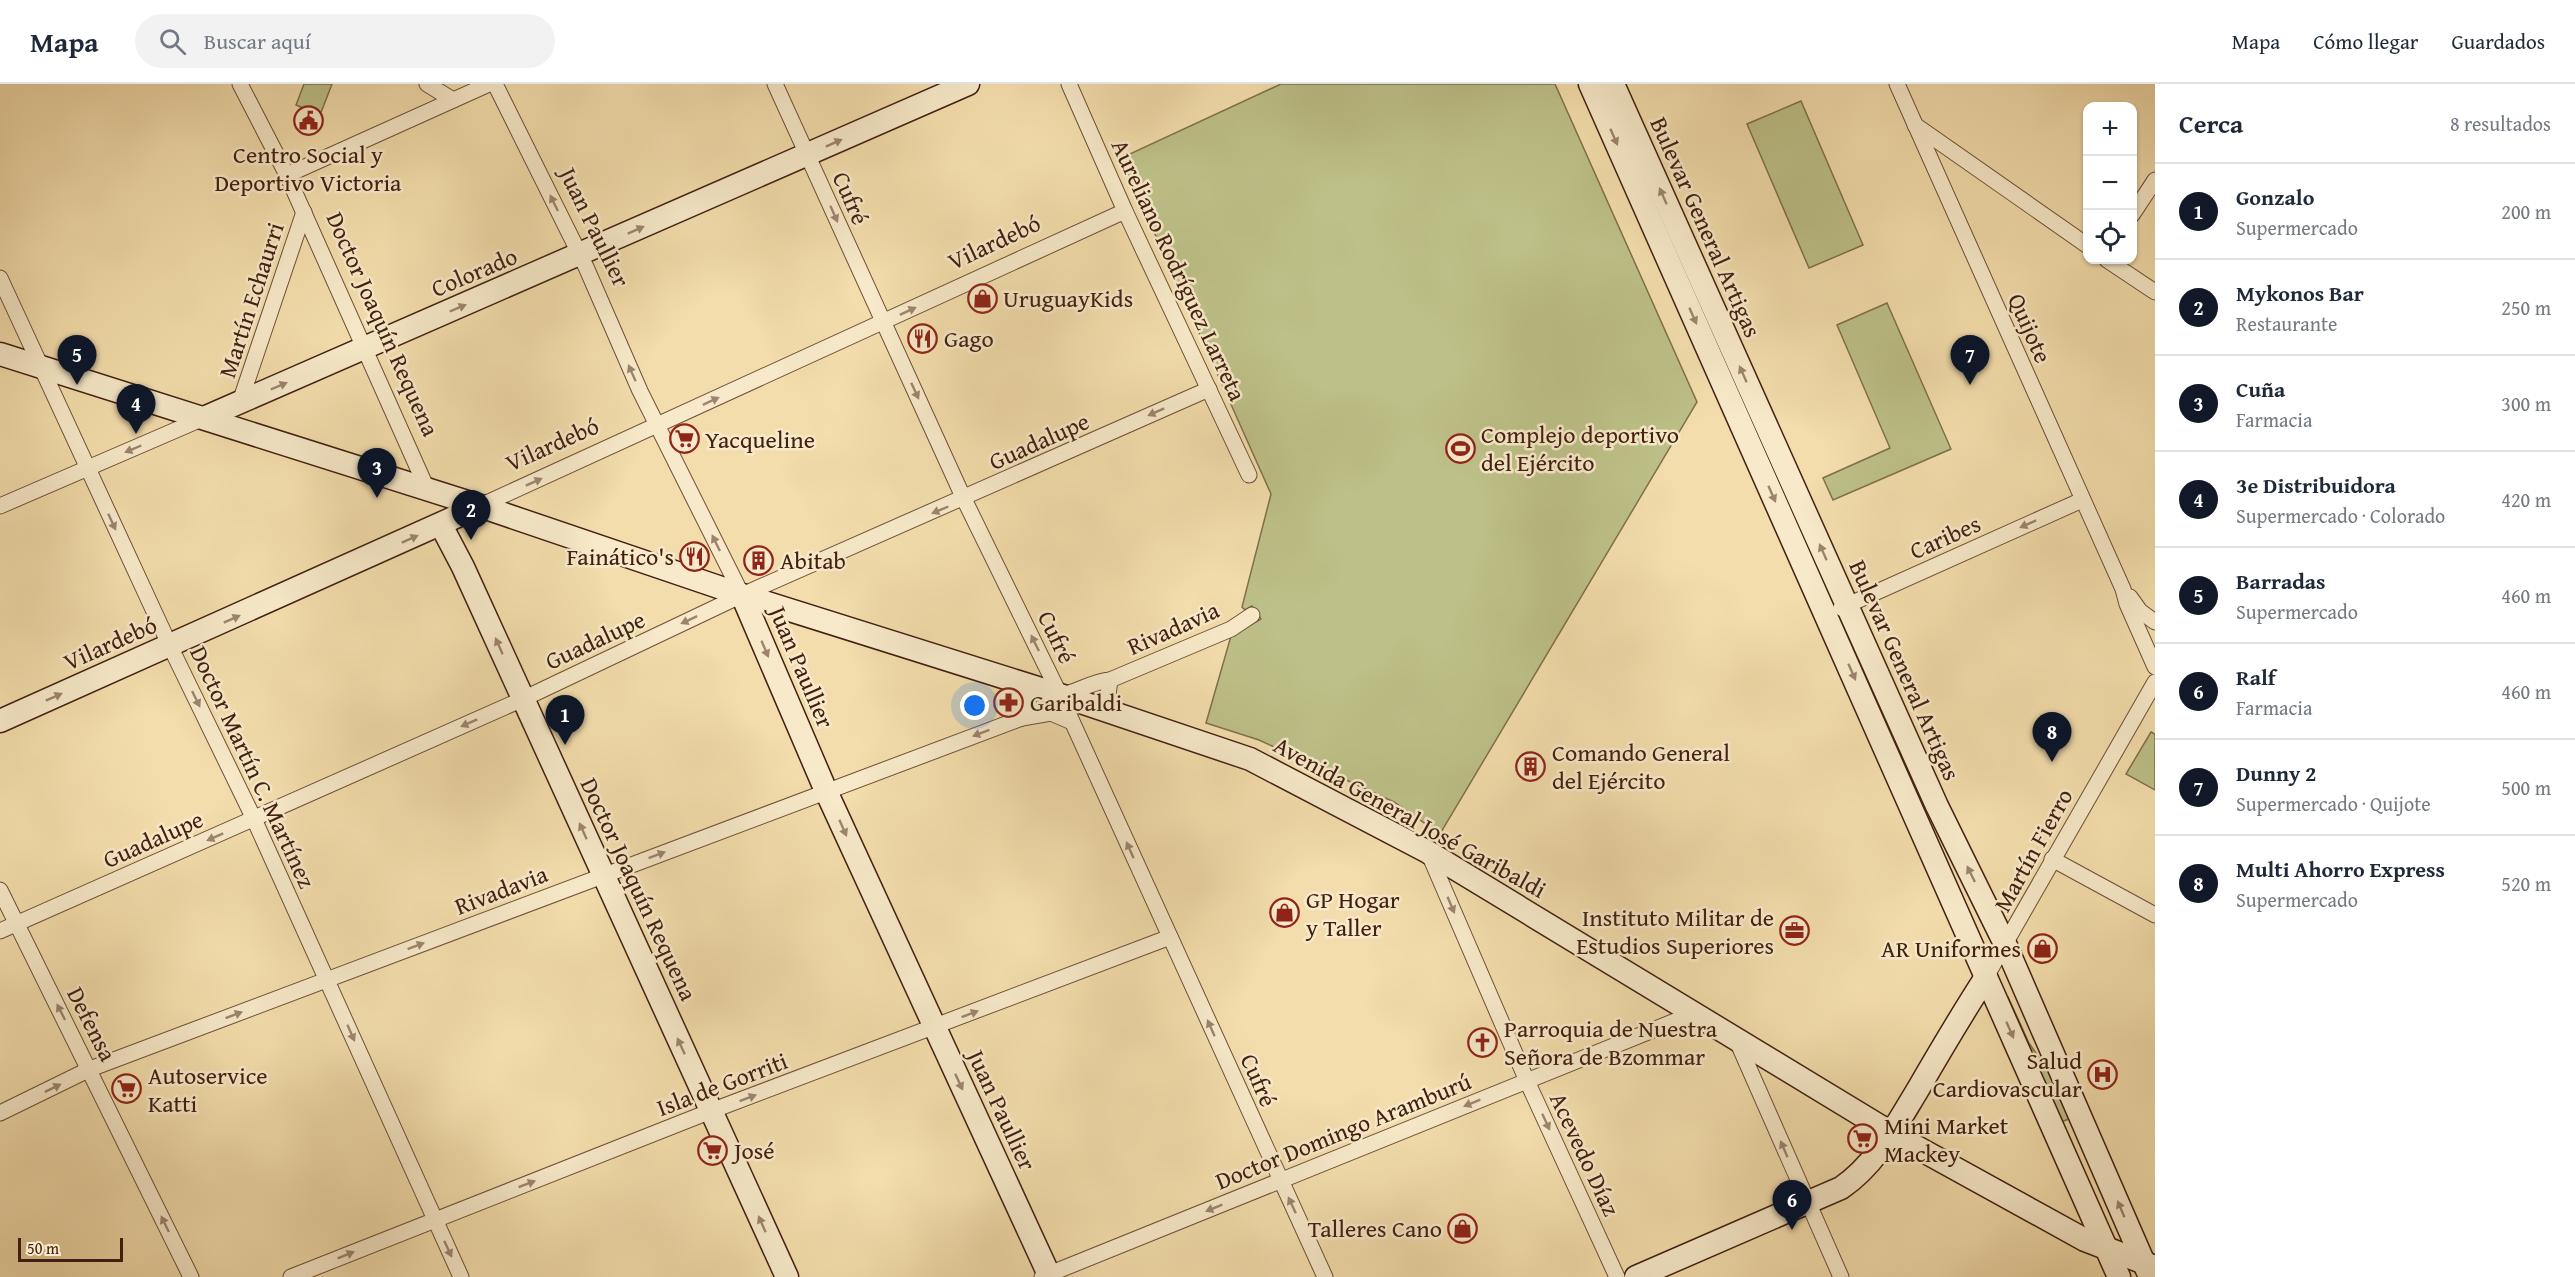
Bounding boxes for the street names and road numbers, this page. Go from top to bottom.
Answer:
street label: Bulevar General Artigas [1642,111,1770,343]
street label: Aureliano Rodríguez Larreta [1103,133,1255,407]
street label: Juan Paullier [550,159,639,293]
street label: Cufré [824,166,878,230]
street label: Vilardebó [942,205,1046,279]
street label: Doctor Joaquín Requena [318,206,449,442]
street label: Martín Echaurri [209,217,293,382]
street label: Colorado [426,238,522,306]
street label: Quijote [1999,288,2061,368]
street label: Guadalupe [983,403,1095,479]
street label: Vilardebó [500,408,604,480]
street label: Caribes [1904,506,1986,568]
street label: Bulevar General Artigas [1841,554,1969,786]
street label: Rivadavia [1121,592,1225,664]
street label: Juan Paullier [759,598,843,733]
street label: Guadalupe [539,602,651,678]
street label: Cufré [1029,605,1085,669]
street label: Vilardebó [58,607,162,679]
street label: Doctor Martín C. Martínez [181,640,325,894]
street label: Avenida General José Garibaldi [1267,727,1553,907]
street label: Doctor Joaquín Requena [572,772,706,1007]
street label: Martín Fierro [1985,782,2081,918]
street label: Guadalupe [97,801,209,877]
street label: Rivadavia [449,856,553,924]
street label: Defensa [58,981,126,1068]
street label: Juan Paullier [958,1041,1045,1176]
street label: Isla de Gorriti [651,1043,793,1125]
street label: Cufré [1232,1048,1286,1112]
street label: Doctor Domingo Aramburú [1210,1064,1476,1198]
street label: Acevedo Díaz [1541,1087,1629,1221]

